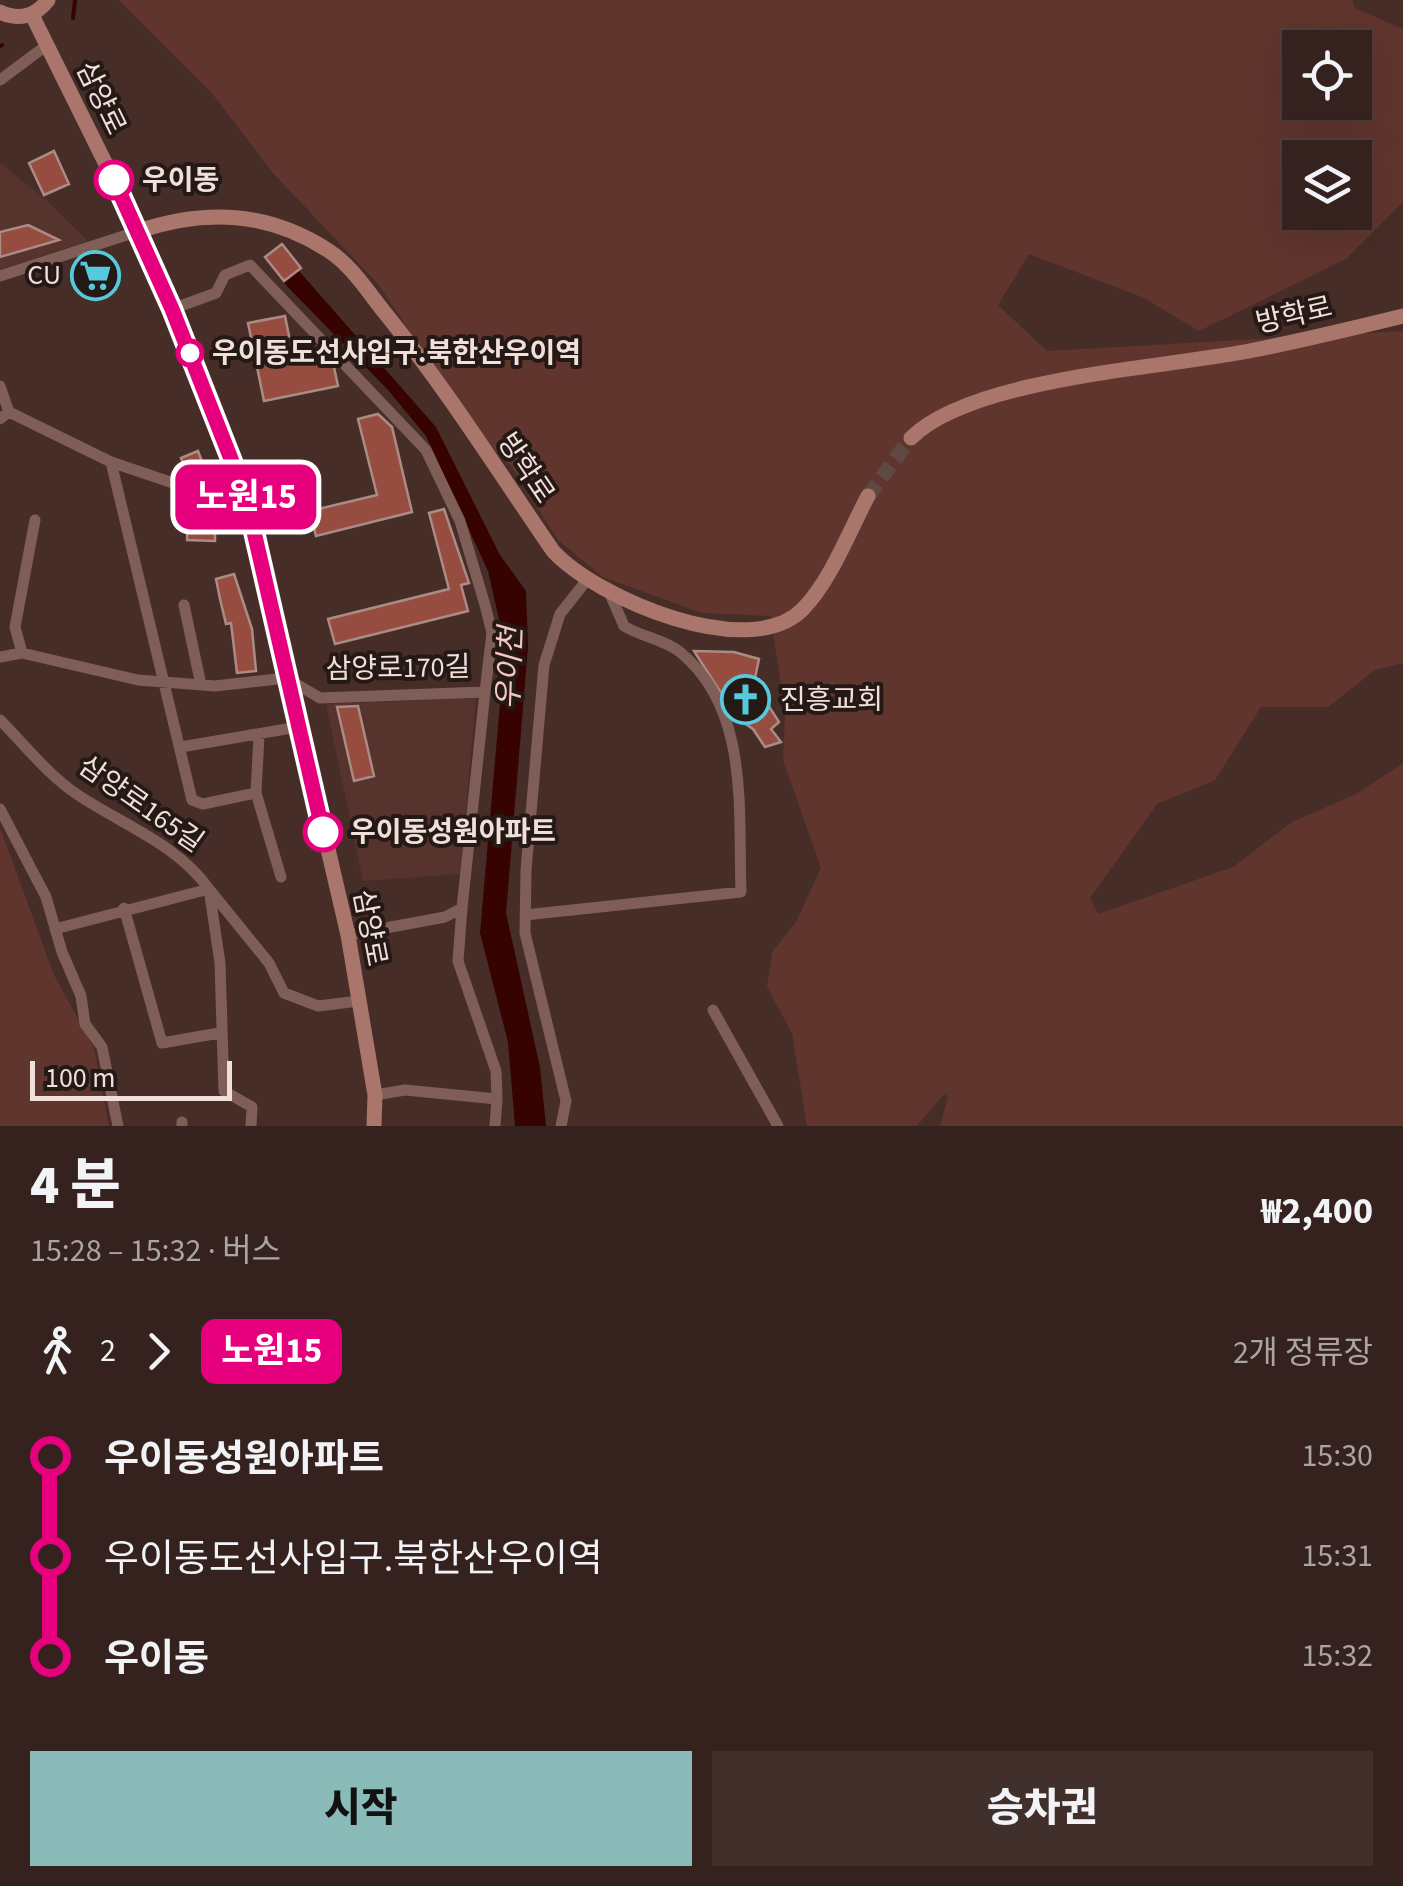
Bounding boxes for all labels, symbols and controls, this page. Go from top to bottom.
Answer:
map controls [1282,30,1372,230]
button: locate [1282,30,1372,120]
street label: 삼양로 [66,55,136,141]
button: layers [1282,140,1372,230]
place label: 우이동 [142,160,219,200]
marker: 우이동 [95,161,133,199]
supermarket icon: CU [70,249,122,301]
place label: CU [27,255,61,295]
street label: 방학로 [1252,287,1336,343]
place label: 우이동도선사입구.북한산우이역 [212,333,581,373]
marker: 우이동도선사입구.북한산우이역 [177,340,203,366]
street label: 방학로 [488,425,564,511]
line badge: 노원15 [176,464,316,530]
text: 노원15 [195,472,297,522]
water label: 우이천 [487,622,533,710]
street label: 삼양로170길 [325,647,471,689]
church icon: 진흥교회 [719,674,771,726]
place label: 진흥교회 [780,680,883,720]
street label: 삼양로165길 [70,746,212,862]
place label: 우이동성원아파트 [350,812,556,852]
marker: 우이동성원아파트 [304,813,342,851]
street label: 삼양로 [343,886,397,970]
scale bar [30,1056,232,1100]
text: 100 m [45,1058,116,1098]
text: 4 분 [30,1147,121,1225]
text: ₩2,400 [1261,1184,1373,1238]
text: 15:28 – 15:32 · 버스 [30,1228,281,1274]
icon: walk [30,1324,85,1379]
icon: forward [131,1324,186,1379]
text: 노원15 [221,1326,322,1376]
text: 2 [100,1328,116,1374]
text: 2개 정류장 [1233,1330,1373,1376]
text: 우이동성원아파트 [104,1432,384,1486]
text: 15:30 [1301,1433,1373,1479]
text: 우이동도선사입구.북한산우이역 [104,1532,603,1586]
text: 15:31 [1301,1533,1373,1579]
text: 우이동 [104,1632,209,1686]
text: 15:32 [1301,1633,1373,1679]
button: 시작 [30,1751,692,1866]
button: 승차권 [712,1751,1373,1866]

